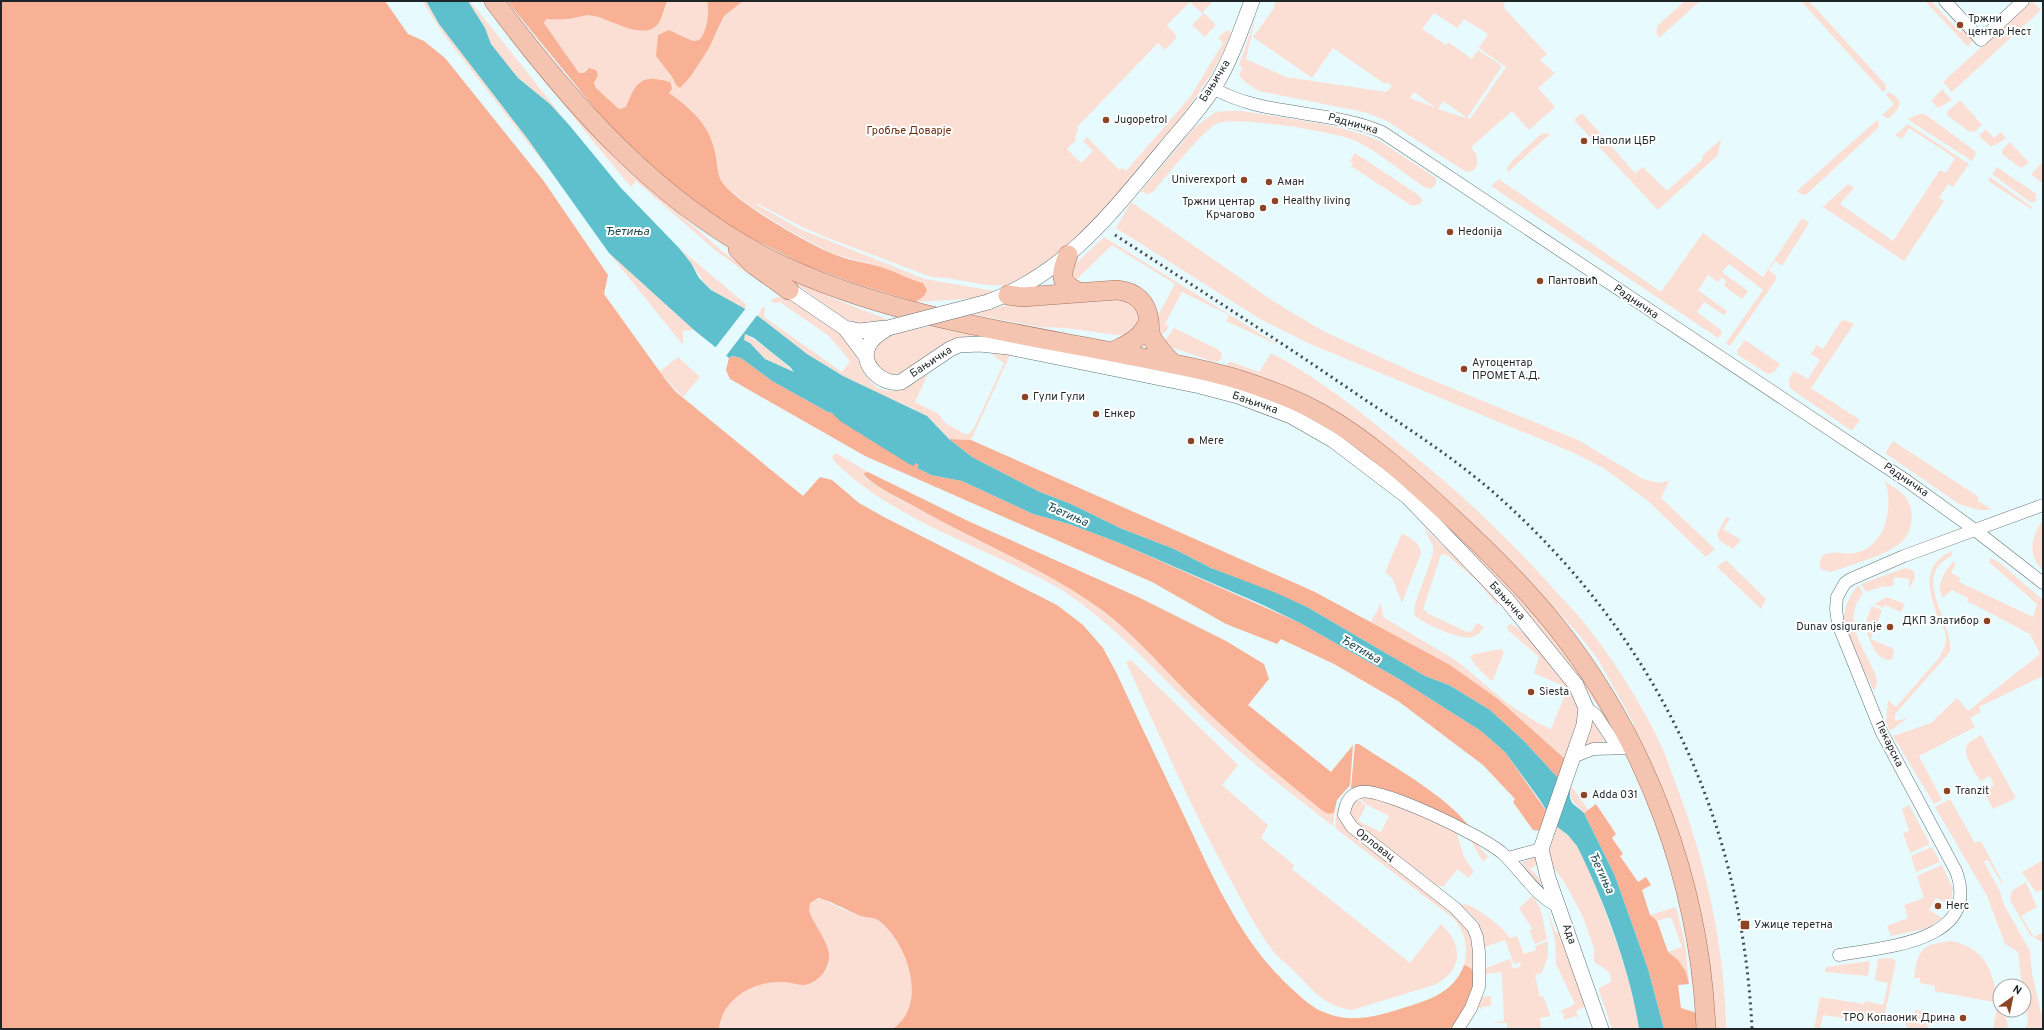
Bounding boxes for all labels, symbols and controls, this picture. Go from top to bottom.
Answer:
place label: Тржни центар Нест [1968,12,2031,39]
marker: Тржни центар Нест [1955,20,1965,30]
street label: Бањичка [1196,57,1234,105]
street label: Радничка [1326,110,1380,138]
place label: Jugopetrol [1114,113,1167,127]
marker: Jugopetrol [1101,115,1111,125]
park label: Гробље Доварје [867,124,952,138]
place label: Наполи ЦБР [1592,134,1656,148]
marker: Наполи ЦБР [1579,136,1589,146]
place label: Univerexport [1171,173,1236,187]
marker: Univerexport [1239,175,1249,185]
place label: Аман [1277,175,1304,189]
marker: Аман [1264,177,1274,187]
place label: Healthy living [1283,194,1350,208]
place label: Тржни центар Крчагово [1182,195,1255,222]
marker: Healthy living [1270,196,1280,206]
marker: Тржни центар Крчагово [1258,203,1268,213]
water label: Ђетиња [605,224,650,240]
place label: Hedonija [1458,225,1502,239]
marker: Hedonija [1445,227,1455,237]
place label: Пантовић [1548,274,1598,288]
marker: Пантовић [1535,276,1545,286]
street label: Радничка [1611,282,1661,322]
street label: Бањичка [907,343,955,381]
place label: Аутоцентар ПРОМЕТ А.Д. [1472,356,1540,383]
marker: Аутоцентар ПРОМЕТ А.Д. [1459,364,1469,374]
street label: Бањичка [1230,389,1280,417]
place label: Гули Гули [1033,390,1085,404]
marker: Гули Гули [1020,392,1030,402]
place label: Енкер [1104,407,1135,421]
marker: Енкер [1091,409,1101,419]
place label: Mere [1199,434,1224,448]
marker: Mere [1186,436,1196,446]
street label: Радничка [1881,460,1931,500]
water label: Ђетиња [1043,499,1091,531]
street label: Бањичка [1486,579,1528,623]
place label: ДКП Златибор [1902,614,1979,628]
marker: ДКП Златибор [1982,616,1992,626]
place label: Dunav osiguranje [1796,620,1882,634]
marker: Dunav osiguranje [1885,622,1895,632]
water label: Ђетиња [1337,632,1384,668]
place label: Siesta [1539,685,1569,699]
marker: Siesta [1526,687,1536,697]
street label: Пекарска [1872,719,1906,770]
place label: Tranzit [1955,784,1989,798]
marker: Tranzit [1942,786,1952,796]
place label: Adda 031 [1592,788,1638,802]
marker: Adda 031 [1579,790,1589,800]
street label: Орловац [1352,825,1398,865]
water label: Ђетиња [1584,849,1618,897]
place label: Herc [1946,899,1969,913]
marker: Herc [1933,901,1943,911]
place label: Ужице теретна [1754,918,1833,932]
marker: Ужице теретна [1739,919,1751,931]
street label: Ада [1559,922,1579,946]
north arrow [1992,978,2032,1018]
text: N [2010,982,2024,998]
place label: ТРО Копаоник Дрина [1843,1011,1955,1025]
marker: ТРО Копаоник Дрина [1958,1013,1968,1023]

